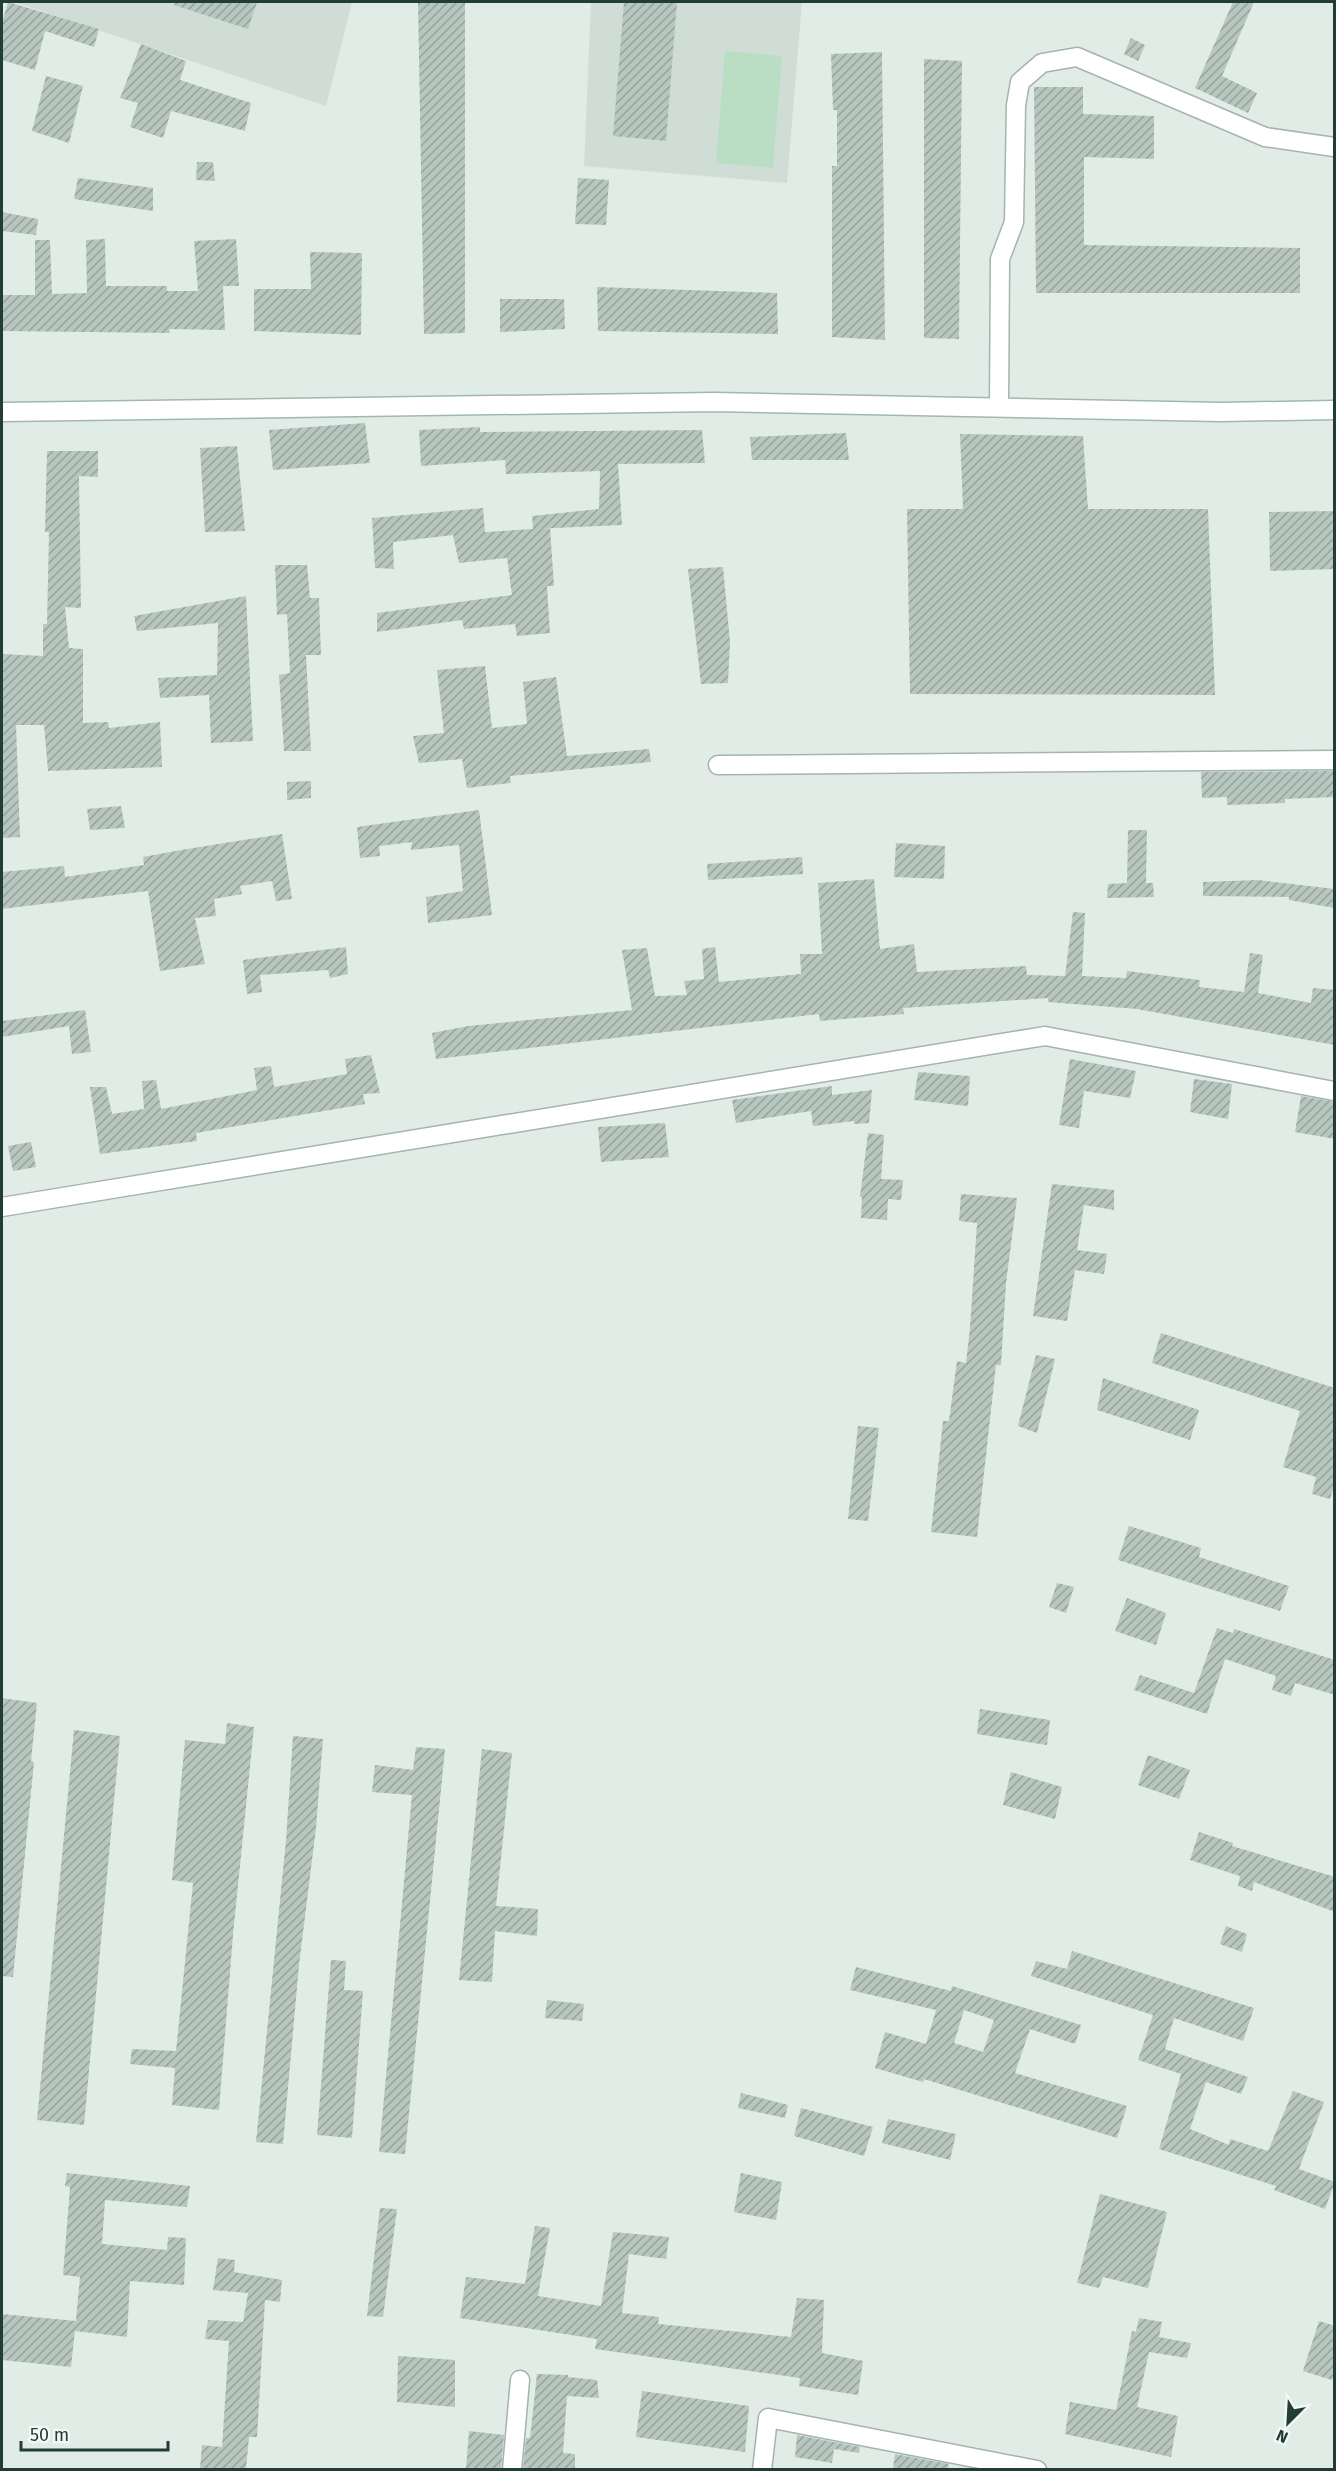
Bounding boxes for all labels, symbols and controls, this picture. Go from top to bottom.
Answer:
north arrow [1258,2393,1318,2453]
scale bar [21,2414,168,2452]
text: 50 m [30,2424,69,2446]
text: N [1273,2425,1291,2447]

